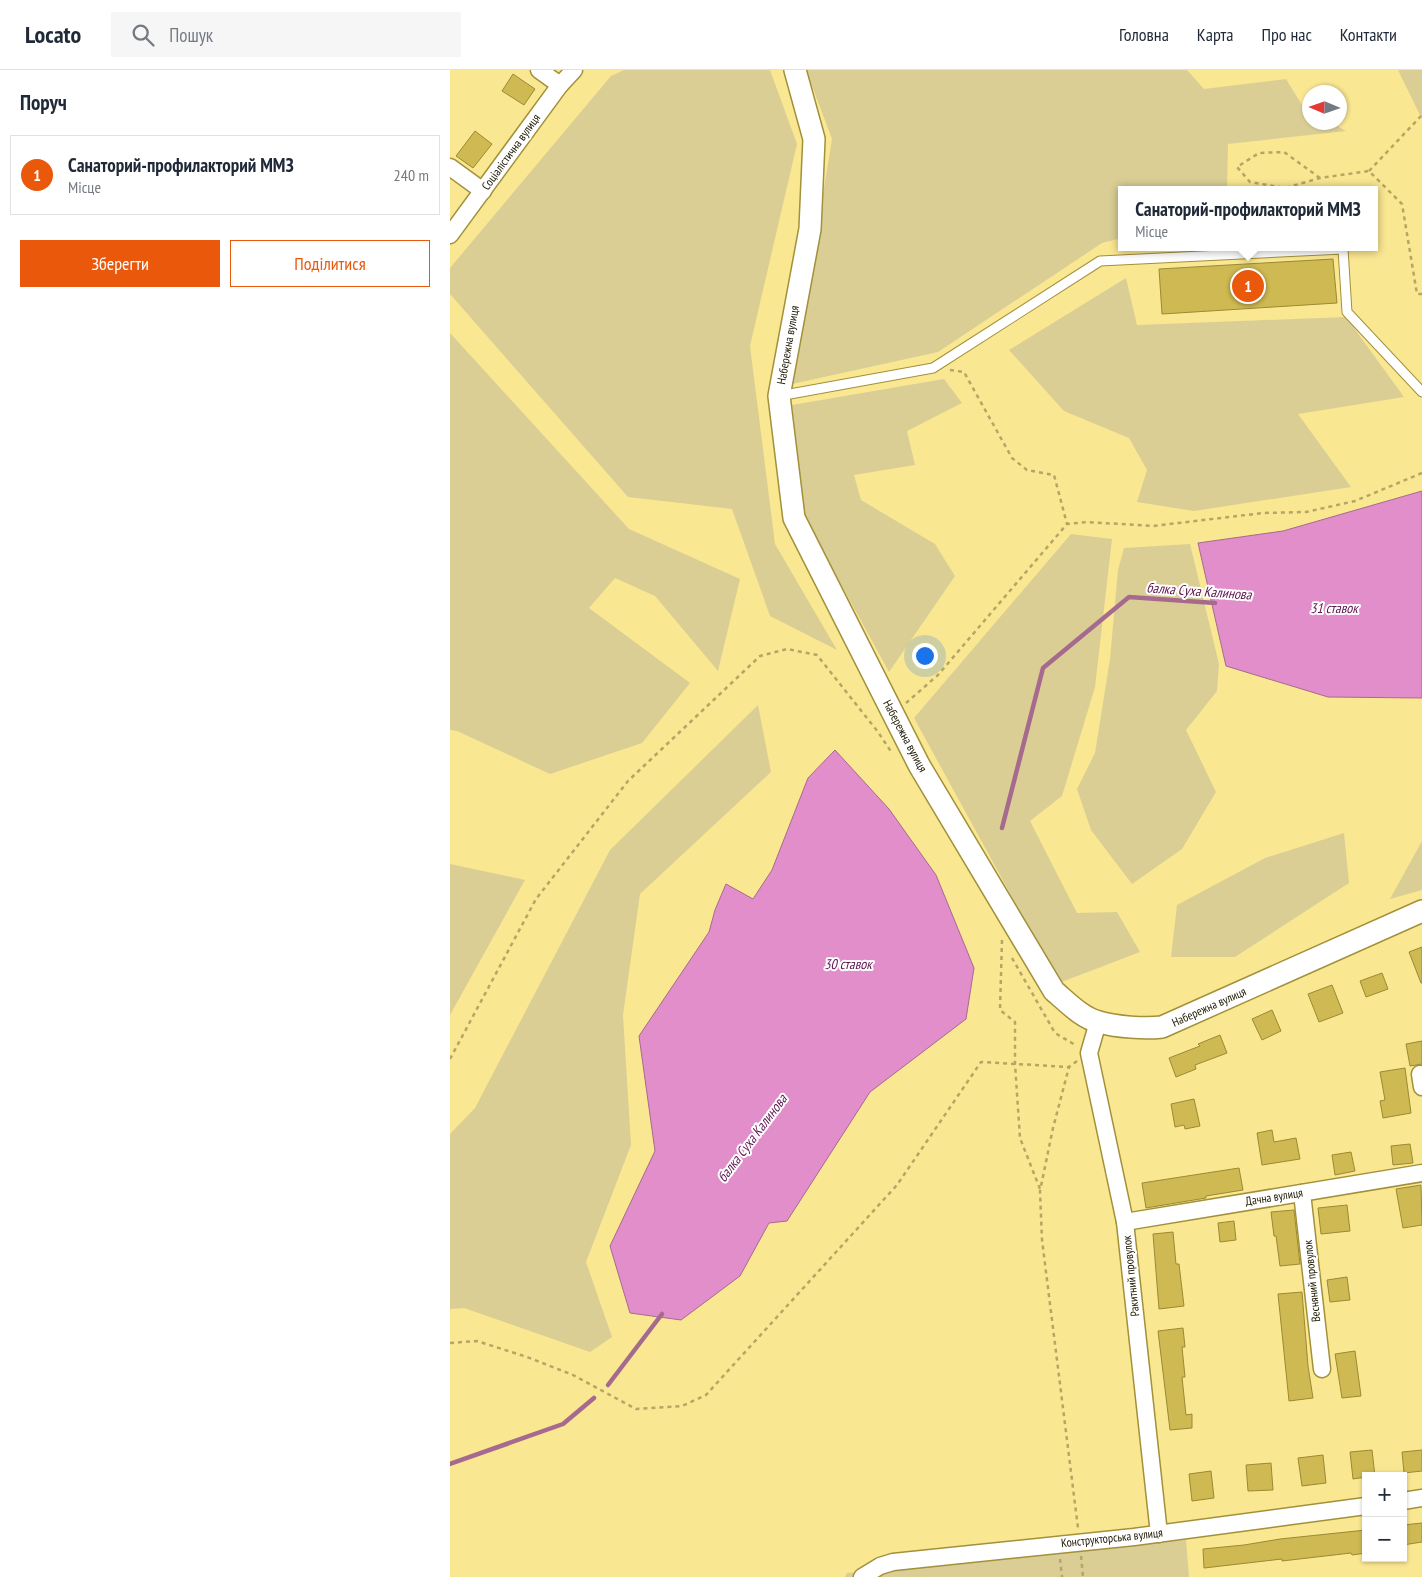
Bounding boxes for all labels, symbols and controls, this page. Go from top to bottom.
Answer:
search box [111,12,461,57]
text: Locato [25,19,81,50]
icon: search [129,21,157,49]
text: Пошук [169,23,213,47]
text: Головна [1119,23,1169,46]
text: Карта [1197,23,1234,46]
text: Про нас [1262,23,1312,46]
text: Контакти [1340,23,1397,46]
north arrow [1302,85,1347,130]
text: Поруч [20,89,67,116]
street label: Соціалістична вулиця [478,110,543,193]
text: Санаторий-профилакторий ММЗ [68,153,294,177]
text: 1 [33,165,41,185]
text: 240 m [394,165,429,185]
text: Місце [68,177,101,197]
popup [1118,186,1378,251]
text: Санаторий-профилакторий ММЗ [1135,197,1361,221]
text: Місце [1135,221,1168,241]
button: Зберегти [20,240,220,287]
button: Поділитися [230,240,430,287]
pin: 1 [1232,267,1264,305]
street label: Набережна вулиця [773,304,802,386]
water label: балка Суха Калинова [1146,578,1253,604]
water label: 31 ставок [1310,599,1359,617]
your location [912,643,938,669]
street label: Набережна вулиця [880,697,931,775]
water label: 30 ставок [824,955,873,973]
street label: Набережна вулиця [1169,983,1249,1030]
water label: балка Суха Калинова [713,1090,792,1185]
street label: Дачна вулиця [1244,1185,1304,1208]
street label: Ракитний провулок [1119,1234,1142,1317]
street label: Весняний провулок [1300,1239,1323,1323]
map controls [1362,1472,1407,1562]
button: + [1362,1472,1407,1517]
button: − [1362,1517,1407,1562]
street label: Конструкторська вулиця [1060,1525,1164,1550]

